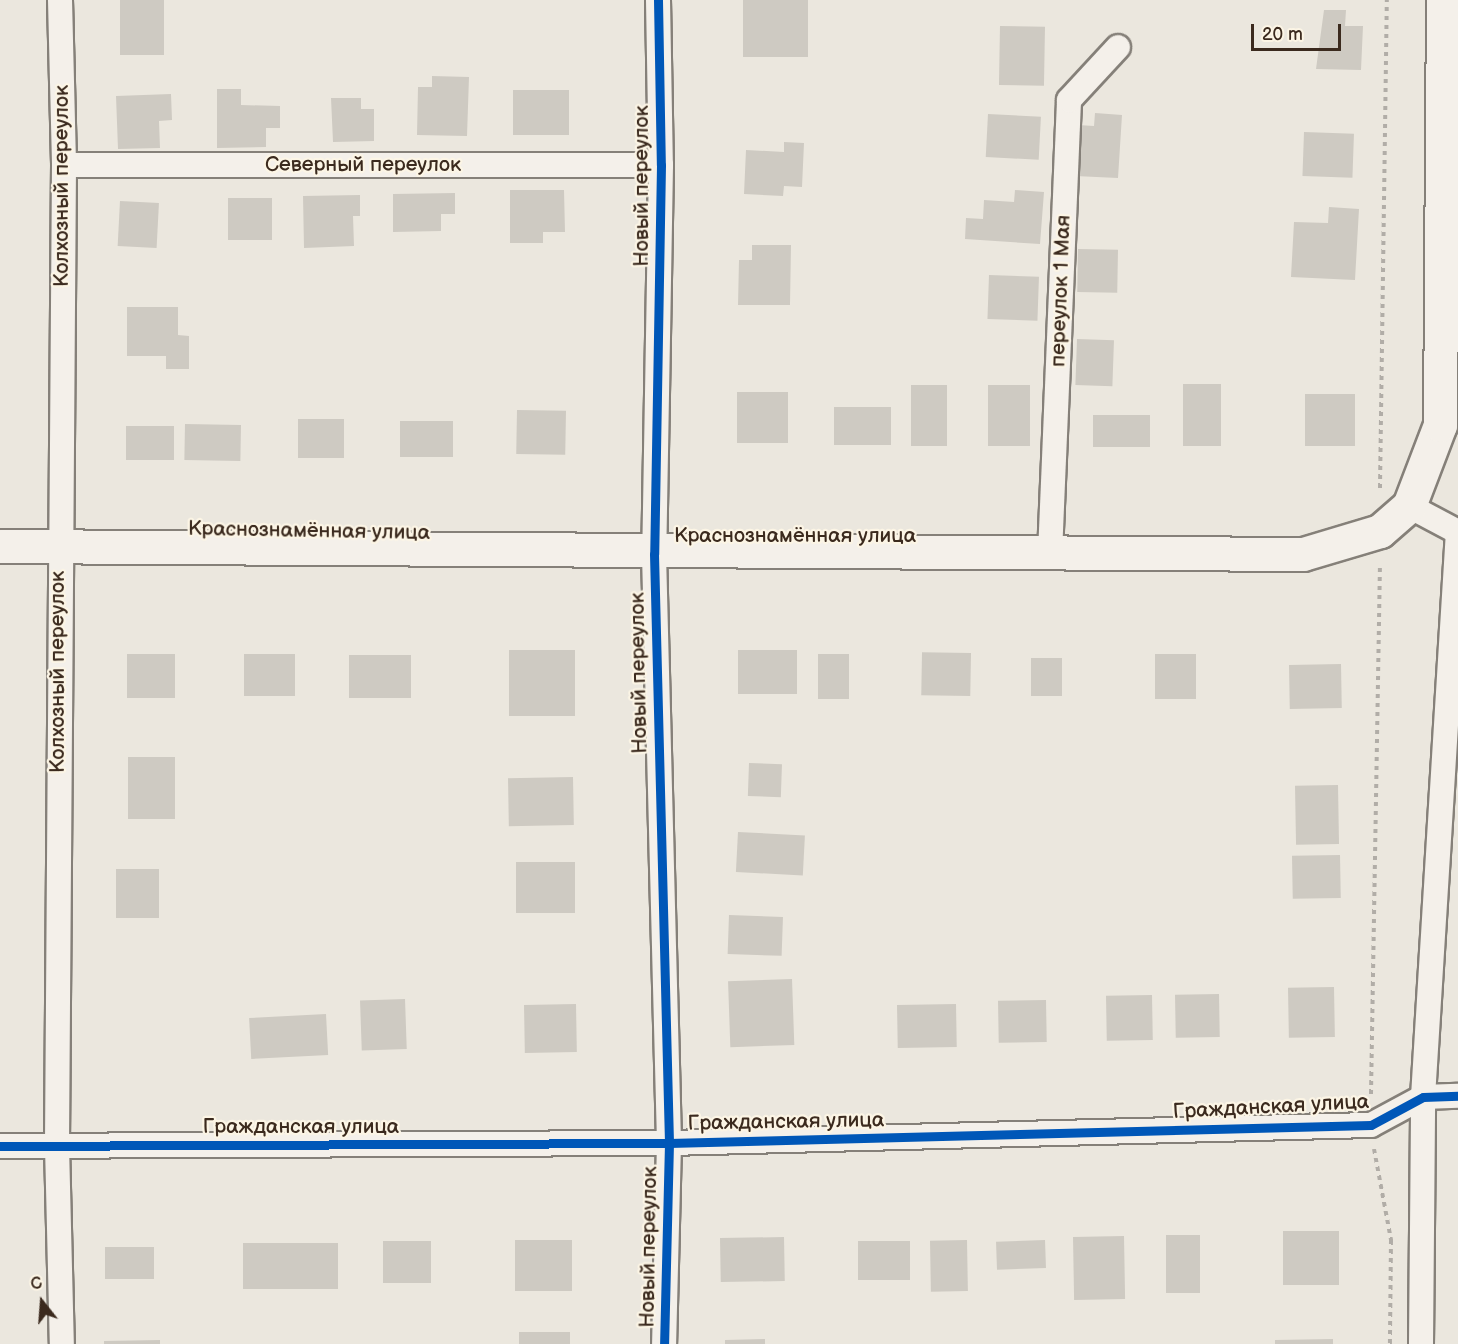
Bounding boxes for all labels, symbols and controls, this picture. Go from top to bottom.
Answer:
scale bar [1254,12,1344,50]
text: 20 m [1262,24,1303,45]
street label: Колхозный переулок [49,85,75,287]
street label: Новый переулок [629,105,655,267]
street label: Северный переулок [265,152,461,178]
street label: переулок 1 Мая [1046,214,1076,368]
street label: Краснознамённая улица [188,516,430,546]
street label: Краснознамённая улица [674,523,916,549]
street label: Колхозный переулок [45,571,71,773]
street label: Новый переулок [625,592,653,754]
street label: Гражданская улица [1172,1089,1370,1125]
street label: Гражданская улица [688,1108,884,1136]
street label: Гражданская улица [203,1114,399,1140]
street label: Новый переулок [635,1166,663,1328]
north arrow [12,1272,72,1332]
text: С [28,1274,45,1295]

